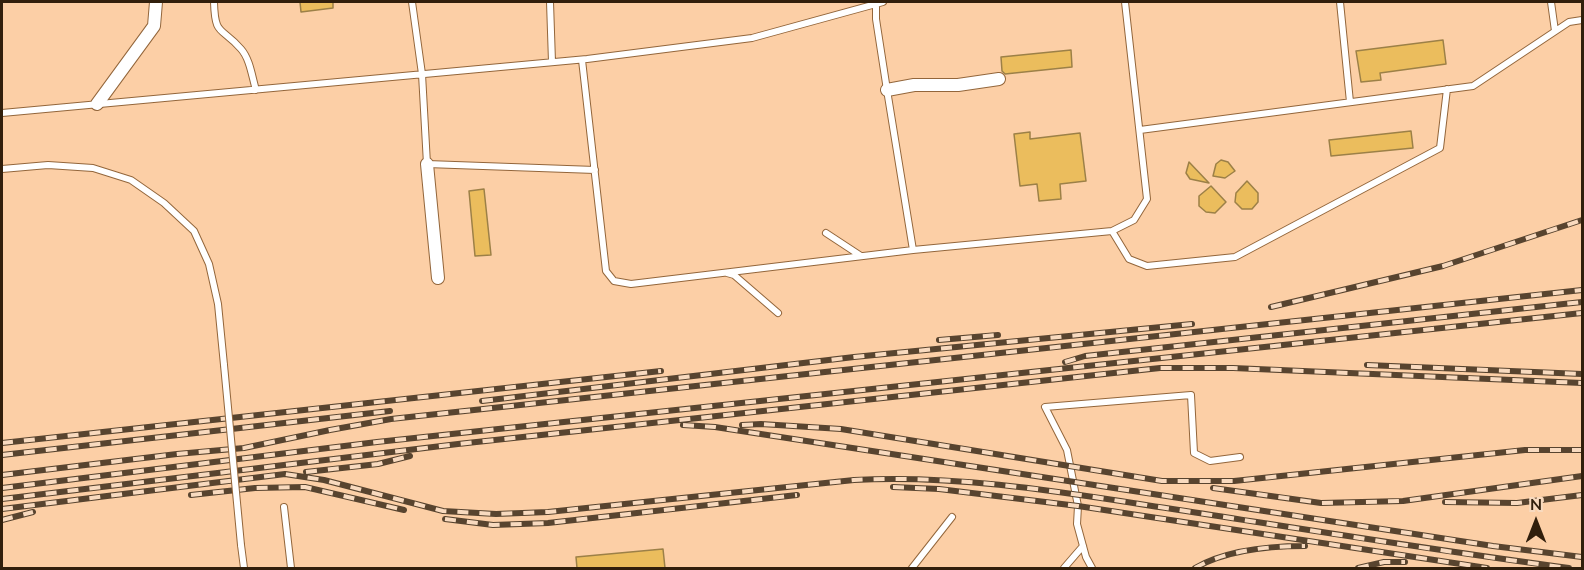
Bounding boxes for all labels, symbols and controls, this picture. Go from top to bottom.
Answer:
north arrow [1506,492,1566,552]
text: N [1530,494,1542,514]

